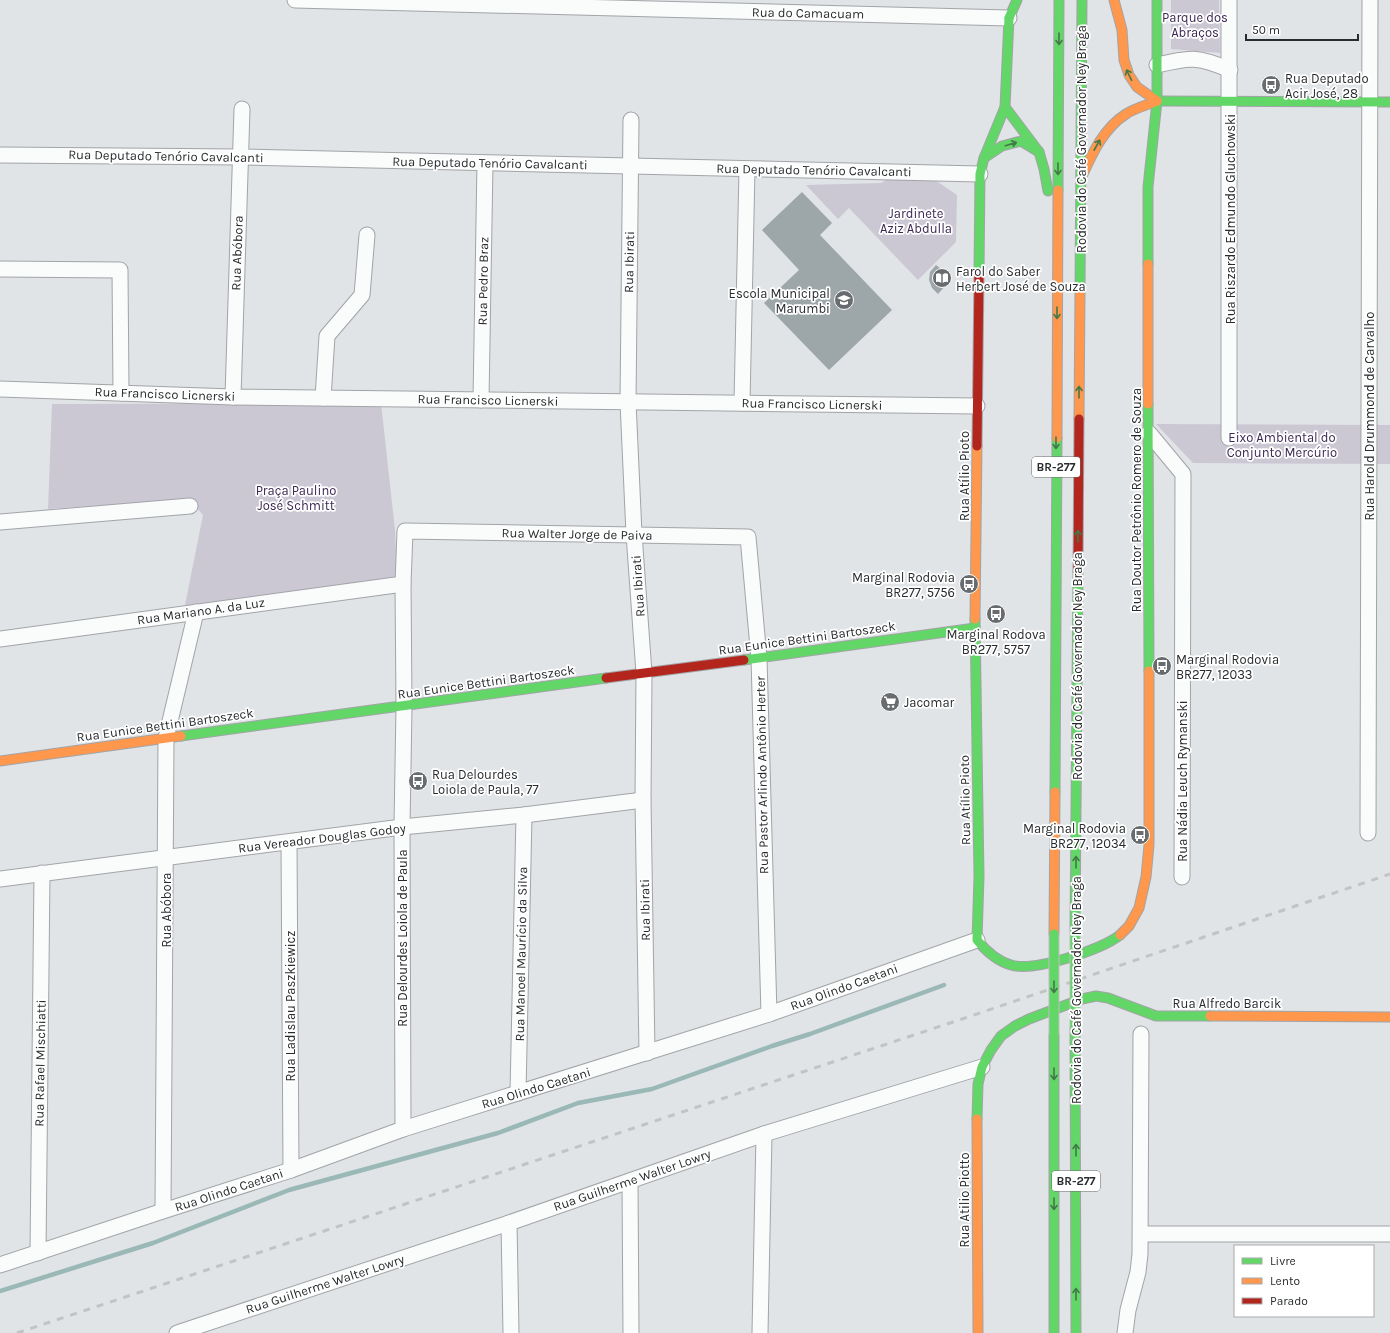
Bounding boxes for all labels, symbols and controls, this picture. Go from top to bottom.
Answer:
street label: Rua do Camacuam [752,5,864,21]
park label: Parque dos Abraços [1162,10,1228,40]
scale bar [1246,16,1358,42]
text: 50 m [1252,23,1280,37]
street label: Rodovia do Café Governador Ney Braga [1074,25,1089,253]
one-way arrow [1055,32,1063,45]
one-way arrow [1125,69,1132,81]
place label: Rua Deputado Acir José, 28 [1285,71,1369,101]
bus stop icon: Rua Deputado Acir José, 28 [1260,74,1282,96]
street label: Rua Riszardo Edmundo Gluchowski [1223,114,1238,324]
one-way arrow [1093,139,1101,151]
one-way arrow [1005,140,1018,147]
street label: Rua Deputado Tenório Cavalcanti [68,147,264,165]
street label: Rua Deputado Tenório Cavalcanti [392,154,588,172]
street label: Rua Deputado Tenório Cavalcanti [716,161,912,179]
one-way arrow [1054,162,1062,175]
park label: Jardinete Aziz Abdulla [880,206,952,236]
street label: Rua Abóbora [228,215,246,291]
street label: Rua Ibirati [621,231,637,293]
street label: Rua Pedro Braz [475,237,491,325]
place label: Farol do Saber Herbert José de Souza [956,264,1086,294]
library icon: Farol do Saber Herbert José de Souza [931,267,953,289]
place label: Escola Municipal Marumbi [729,286,830,316]
school or university icon: Escola Municipal Marumbi [833,289,855,311]
one-way arrow [1053,306,1061,319]
street label: Rua Harold Drummond de Carvalho [1362,312,1377,520]
street label: Rua Francisco Licnerski [94,384,236,404]
one-way arrow [1075,386,1083,399]
street label: Rua Doutor Petrônio Romero de Souza [1129,388,1144,612]
street label: Rua Francisco Licnerski [417,391,559,409]
street label: Rua Francisco Licnerski [741,395,883,413]
park label: Eixo Ambiental do Conjunto Mercúrio [1227,430,1337,460]
street label: Rua Atílio Pioto [957,431,972,521]
one-way arrow [1052,436,1060,449]
road number: BR-277 [1032,457,1080,477]
park label: Praça Paulino José Schmitt [256,483,336,513]
street label: Rua Walter Jorge de Paiva [501,525,653,543]
one-way arrow [1074,530,1082,543]
street label: Rodovia do Café Governador Ney Braga [1070,552,1085,780]
street label: Rua Ibirati [628,555,648,617]
place label: Marginal Rodovia BR277, 5756 [852,570,955,600]
bus stop icon: Marginal Rodovia BR277, 5756 [958,573,980,595]
street label: Rua Mariano A. da Luz [136,595,266,627]
bus stop icon: Marginal Rodova BR277, 5757 [985,603,1007,625]
street label: Rua Eunice Bettini Bartoszeck [718,618,896,658]
place label: Marginal Rodova BR277, 5757 [946,627,1046,657]
place label: Marginal Rodovia BR277, 12033 [1176,652,1279,682]
bus stop icon: Marginal Rodovia BR277, 12033 [1151,655,1173,677]
street label: Rua Eunice Bettini Bartoszeck [397,662,575,702]
street label: Rua Pastor Arlindo Antônio Herter [753,676,771,874]
supermarket icon: Jacomar [879,691,901,713]
place label: Jacomar [904,695,955,710]
street label: Rua Nádia Leuch Rymanski [1175,700,1190,862]
street label: Rua Eunice Bettini Bartoszeck [76,705,254,745]
street label: Rua Atílio Pioto [957,755,973,845]
place label: Rua Delourdes Loiola de Paula, 77 [432,767,539,797]
bus stop icon: Rua Delourdes Loiola de Paula, 77 [407,770,429,792]
street label: Rua Vereador Douglas Godoy [237,820,407,856]
place label: Marginal Rodovia BR277, 12034 [1023,821,1126,851]
bus stop icon: Marginal Rodovia BR277, 12034 [1129,824,1151,846]
street label: Rua Delourdes Loiola de Paula [395,849,410,1027]
one-way arrow [1072,856,1080,869]
street label: Rua Manoel Maurício da Silva [512,866,530,1042]
street label: Rua Abóbora [159,872,174,948]
street label: Rodovia do Café Governador Ney Braga [1069,876,1084,1104]
street label: Rua Ibirati [637,879,653,941]
street label: Rua Ladislau Paszkiewicz [283,931,298,1081]
street label: Rua Olindo Caetani [788,961,900,1013]
one-way arrow [1050,980,1058,993]
street label: Rua Alfredo Barcik [1173,996,1281,1011]
street label: Rua Rafael Mischiatti [31,999,49,1127]
street label: Rua Olindo Caetani [480,1064,592,1112]
one-way arrow [1050,1067,1058,1080]
one-way arrow [1072,1144,1080,1157]
street label: Rua Guilherme Walter Lowry [551,1146,713,1214]
street label: Rua Atilio Piotto [957,1152,972,1248]
street label: Rua Olindo Caetani [173,1165,285,1215]
road number: BR-277 [1052,1171,1100,1191]
one-way arrow [1050,1197,1058,1210]
legend [1234,1245,1374,1317]
street label: Rua Guilherme Walter Lowry [244,1251,406,1317]
text: Livre [1270,1254,1296,1268]
text: Lento [1270,1274,1300,1288]
one-way arrow [1072,1288,1080,1301]
text: Parado [1270,1294,1308,1308]

